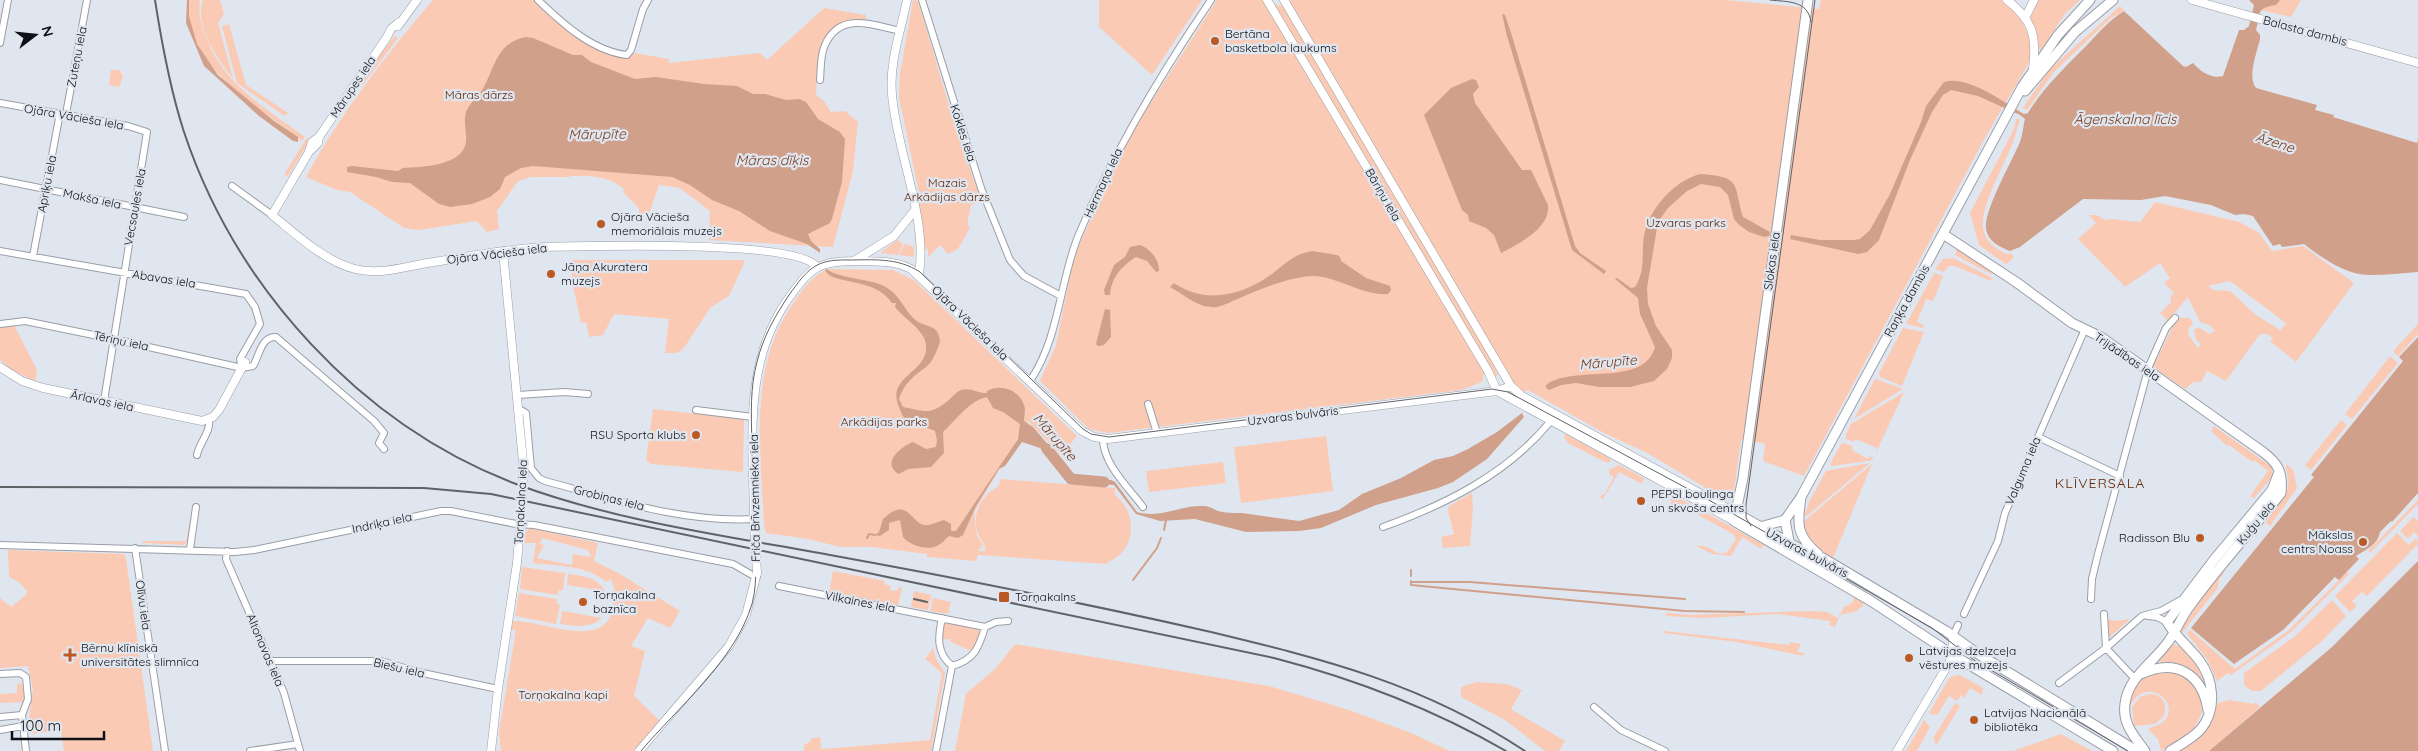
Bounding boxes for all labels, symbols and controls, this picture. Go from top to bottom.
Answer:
north arrow [10,10,60,60]
street label: Balasta dambis [2261,12,2349,49]
text: N [37,24,58,39]
street label: Zuteņu iela [63,25,90,89]
place label: Bertāna basketbola laukums [1225,26,1337,55]
marker: Bertāna basketbola laukums [1209,35,1221,47]
street label: Mārupes iela [327,53,379,120]
park label: Māras dārzs [445,87,514,102]
street label: Ojāra Vācieša iela [23,100,125,133]
street label: Kokles iela [947,102,980,163]
water label: Āgenskalna līcis [2074,110,2178,128]
water label: Mārupīte [568,124,627,144]
water label: Āzene [2253,127,2298,157]
street label: Hermaņa iela [1080,146,1125,220]
water label: Māras dīķis [736,151,810,169]
street label: Apriķu iela [34,154,59,214]
street label: Bāriņu iela [1362,166,1405,224]
street label: Vecsaules iela [120,167,149,247]
park label: Mazais Arkādijas dārzs [904,175,990,204]
street label: Makša iela [62,185,123,212]
place label: Ojāra Vācieša memoriālais muzejs [611,209,722,238]
park label: Uzvaras parks [1646,215,1726,230]
marker: Ojāra Vācieša memoriālais muzejs [595,218,607,230]
street label: Slokas iela [1760,231,1783,291]
street label: Ojāra Vācieša iela [446,240,548,267]
place label: Jāņa Akuratera muzejs [561,259,648,288]
street label: Raņķa dambis [1881,262,1933,339]
street label: Abavas iela [131,266,197,291]
marker: Jāņa Akuratera muzejs [545,268,557,280]
street label: Ojāra Vācieša iela [929,282,1012,363]
street label: Tēriņu iela [92,327,150,354]
street label: Trijādības iela [2091,329,2163,384]
water label: Mārupīte [1579,350,1639,373]
street label: Ārlavas iela [69,387,135,415]
street label: Uzvaras bulvāris [1247,402,1340,429]
water label: Mārupīte [1029,409,1081,465]
park label: Arkādijas parks [841,414,928,429]
place label: RSU Sporta klubs [590,427,686,442]
marker: RSU Sporta klubs [690,429,702,441]
street label: Friča Brīvzemnieka iela [746,434,763,562]
street label: Valguma iela [2001,434,2044,507]
street label: Torņakalna iela [511,459,530,545]
district label: KLĪVERSALA [2055,474,2145,492]
street label: Grobiņas iela [572,481,646,514]
place label: PEPSI boulinga un skvoša centrs [1651,486,1744,515]
marker: PEPSI boulinga un skvoša centrs [1635,495,1647,507]
street label: Kuģu iela [2233,498,2278,547]
street label: Indriķa iela [351,509,413,536]
street label: Uzvaras bulvāris [1763,524,1851,581]
place label: Mākslas centrs Noass [2281,527,2353,556]
place label: Radisson Blu [2119,530,2190,545]
marker: Radisson Blu [2194,532,2206,544]
marker: Mākslas centrs Noass [2357,536,2369,548]
street label: Olīvu iela [133,579,154,631]
place label: Torņakalna baznīca [593,587,656,616]
street label: Vilkaines iela [824,587,897,616]
place label: Torņakalns [1015,589,1076,604]
marker: Torņakalns [997,590,1011,604]
marker: Torņakalna baznīca [577,596,589,608]
street label: Altonavas iela [243,611,288,688]
place label: Bērnu klīniskā universitātes slimnīca [81,640,199,669]
place label: Latvijas dzelzceļa vēstures muzejs [1919,643,2016,672]
marker: Bērnu klīniskā universitātes slimnīca [63,648,77,662]
marker: Latvijas dzelzceļa vēstures muzejs [1903,652,1915,664]
street label: Biešu iela [372,654,426,681]
park label: Torņakalna kapi [518,687,608,702]
place label: Latvijas Nacionālā bibliotēka [1984,705,2086,734]
scale bar [12,708,105,740]
marker: Latvijas Nacionālā bibliotēka [1968,714,1980,726]
text: 100 m [20,716,61,735]

